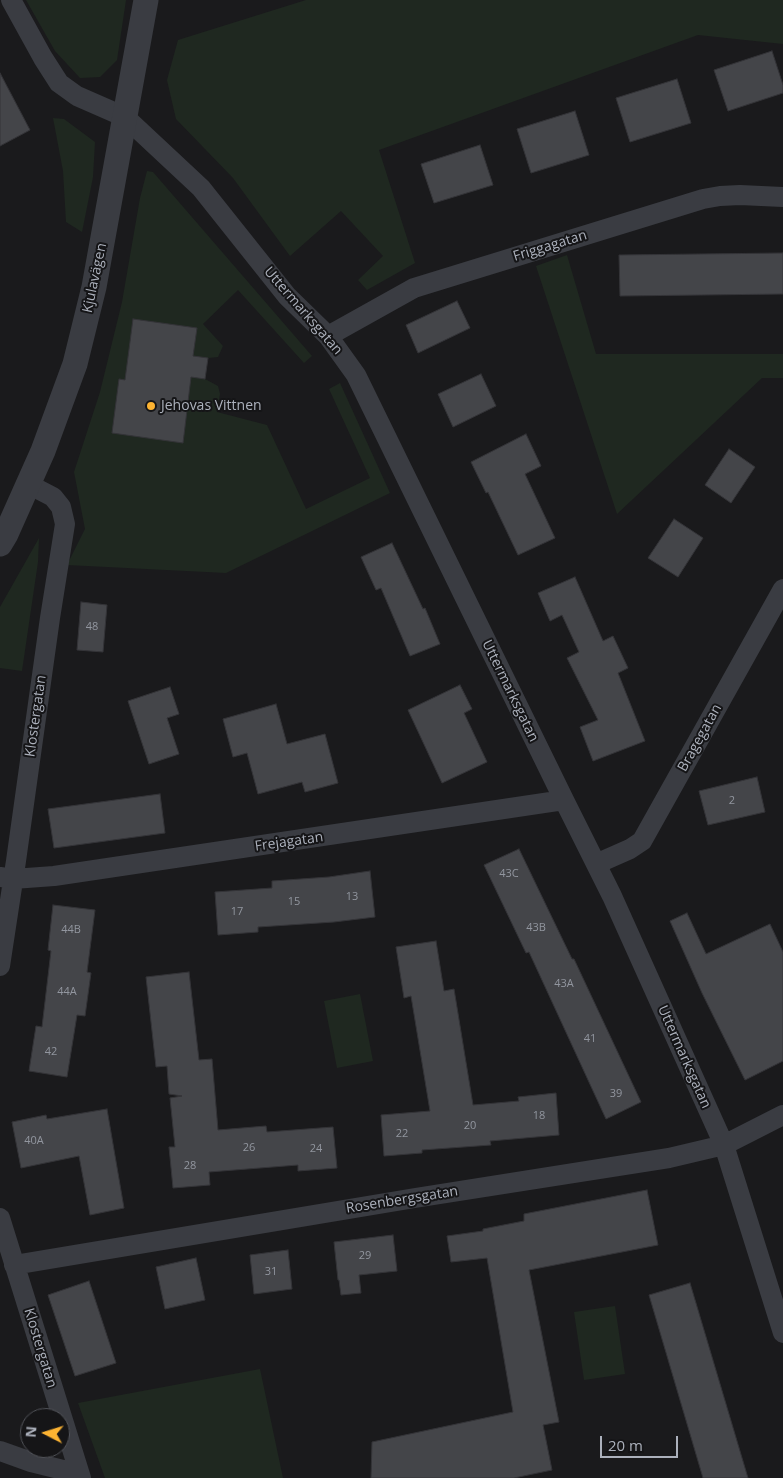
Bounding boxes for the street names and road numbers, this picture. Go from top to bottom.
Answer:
street label: Friggagatan [511,227,589,265]
street label: Kjulavägen [79,242,111,314]
street label: Uttermarksgatan [260,264,346,358]
street label: Uttermarksgatan [478,637,542,745]
street label: Klostergatan [22,674,50,758]
street label: Bragegatan [675,701,725,775]
street label: Frejagatan [254,829,324,855]
street label: Uttermarksgatan [654,1003,714,1111]
street label: Rosenbergsgatan [345,1183,459,1217]
street label: Klostergatan [20,1306,60,1390]

